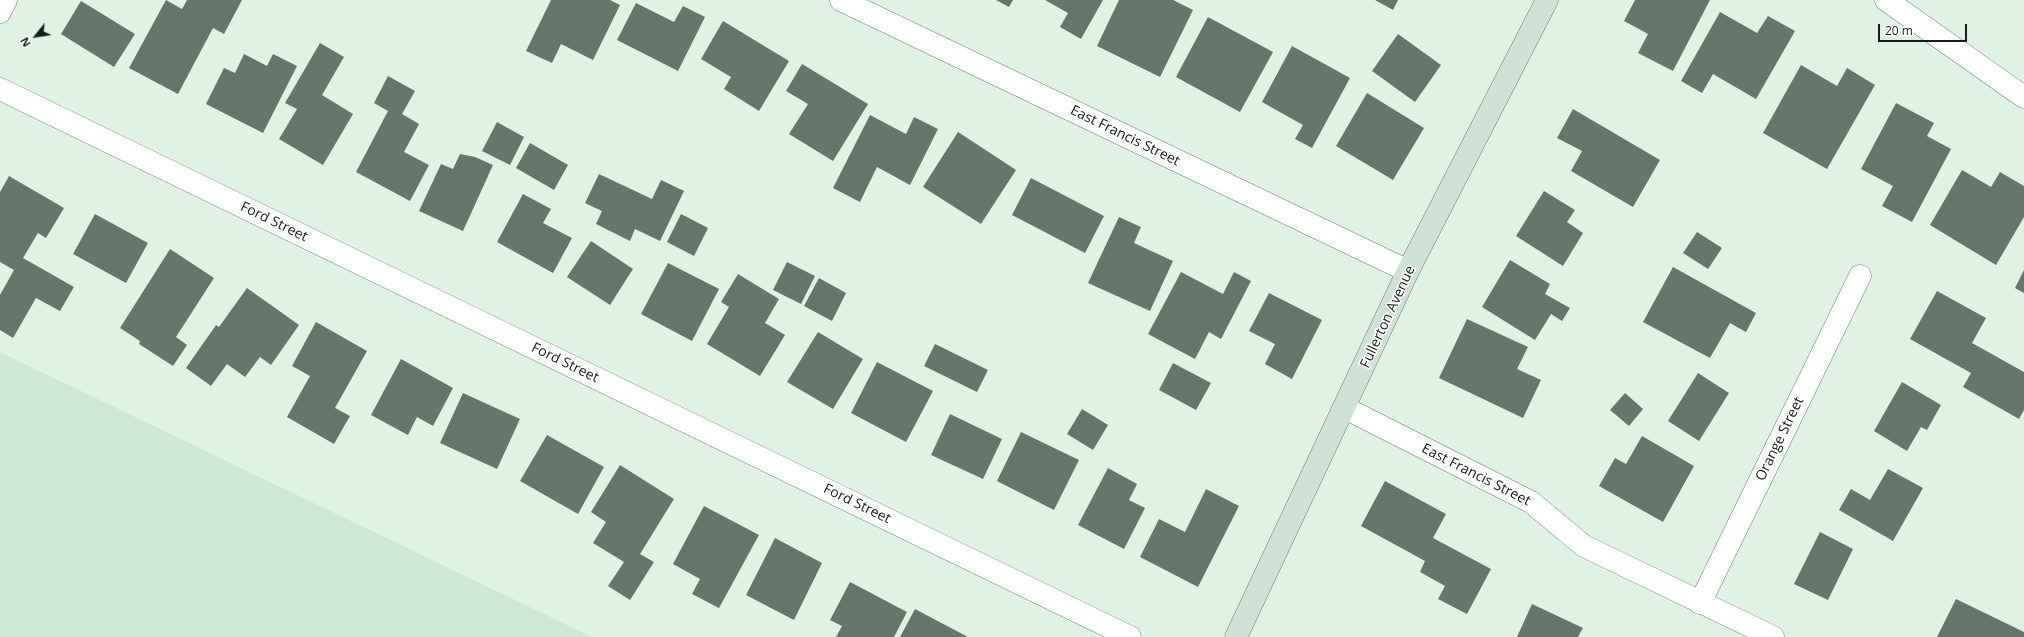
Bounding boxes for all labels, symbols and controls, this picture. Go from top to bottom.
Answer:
north arrow [16,16,56,56]
scale bar [1880,16,1969,42]
text: 20 m [1885,22,1913,39]
text: N [16,35,34,50]
street label: East Francis Street [1067,102,1183,170]
street label: Ford Street [238,199,310,245]
street label: Fullerton Avenue [1357,263,1419,371]
street label: Ford Street [529,340,601,386]
street label: Orange Street [1752,394,1808,484]
street label: East Francis Street [1419,440,1533,510]
street label: Ford Street [821,481,893,527]

